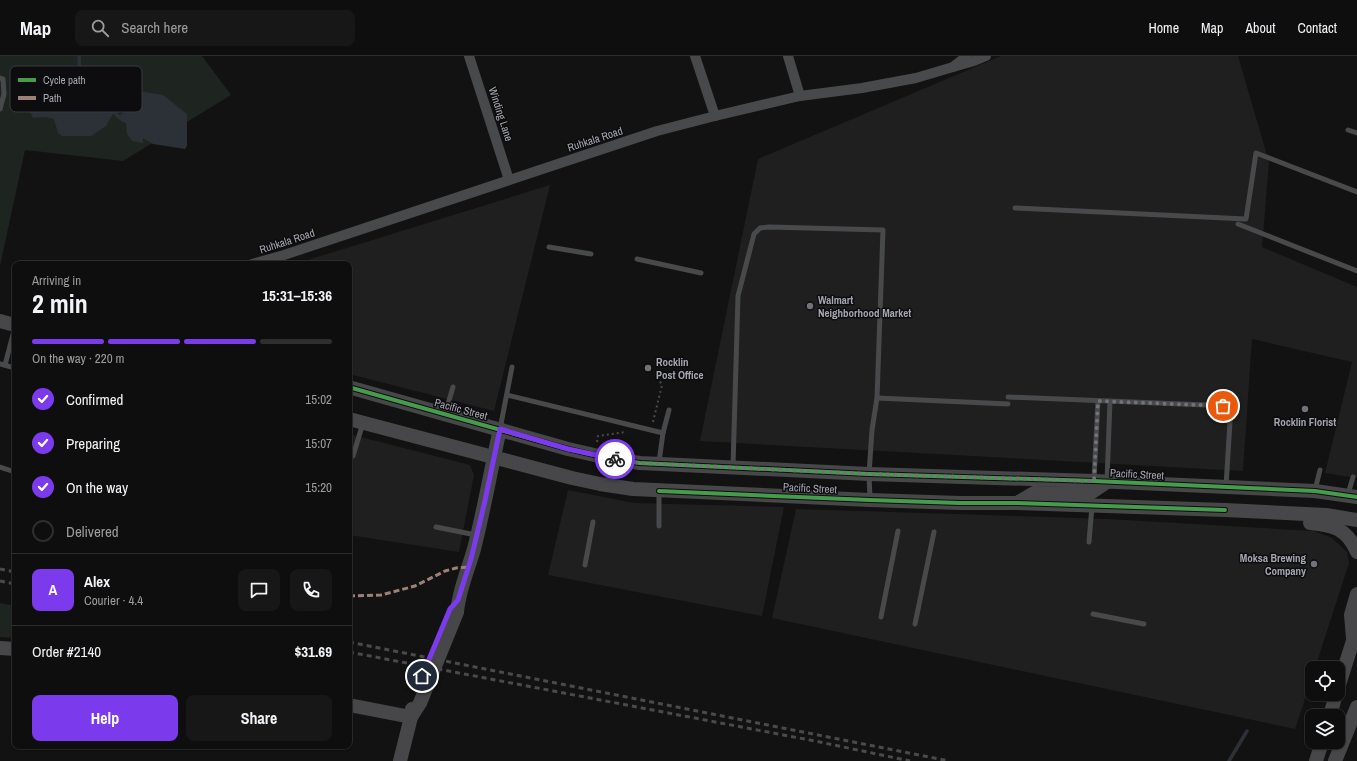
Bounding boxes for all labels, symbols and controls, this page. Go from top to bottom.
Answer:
search box [75,10,355,46]
text: Map [20,15,51,41]
icon: search [89,17,111,39]
text: Search here [121,17,188,38]
text: Home [1148,19,1179,37]
text: Map [1201,19,1223,37]
text: About [1245,19,1275,37]
text: Contact [1297,19,1337,37]
legend [10,66,142,112]
text: Cycle path [43,73,86,87]
street label: Winding Lane [486,85,516,143]
text: Path [43,91,62,105]
street label: Ruhkala Road [566,124,624,154]
street label: Ruhkala Road [258,226,316,256]
text: Arriving in [32,272,81,289]
text: 15:31–15:36 [262,285,332,306]
text: 2 min [32,286,88,321]
place label: Walmart Neighborhood Market [818,293,911,320]
marker: Walmart Neighborhood Market [805,301,815,311]
text: On the way · 220 m [32,350,124,367]
place label: Rocklin Post Office [656,355,704,382]
marker: Rocklin Post Office [643,363,653,373]
icon: check [32,388,54,410]
text: Confirmed [66,389,123,410]
pin [1206,389,1240,423]
text: 15:02 [305,391,332,408]
street label: Pacific Street [433,395,489,423]
icon: bag [1212,395,1234,417]
marker: Rocklin Florist [1300,404,1310,414]
place label: Rocklin Florist [1274,415,1336,429]
icon: check [32,432,54,454]
text: Preparing [66,433,120,454]
text: 15:07 [305,435,332,452]
courier [595,439,635,479]
icon: bike [604,448,626,470]
street label: Pacific Street [1110,466,1165,482]
icon: check [32,476,54,498]
text: On the way [66,477,128,498]
text: 15:20 [305,479,332,496]
street label: Pacific Street [783,480,838,496]
text: Delivered [66,521,119,542]
place label: Moksa Brewing Company [1240,551,1306,578]
marker: Moksa Brewing Company [1309,559,1319,569]
button: chat [238,569,280,611]
button: phone [290,569,332,611]
text: Alex [84,571,110,592]
text: A [49,579,57,600]
text: Courier · 4.4 [84,592,143,609]
text: Order #2140 [32,641,101,662]
text: $31.69 [294,641,332,662]
pin [405,659,439,693]
map controls [1305,661,1345,749]
button: locate [1305,661,1345,701]
icon: home [411,665,433,687]
button: Help [32,695,178,741]
button: Share [186,695,332,741]
button: layers [1305,709,1345,749]

